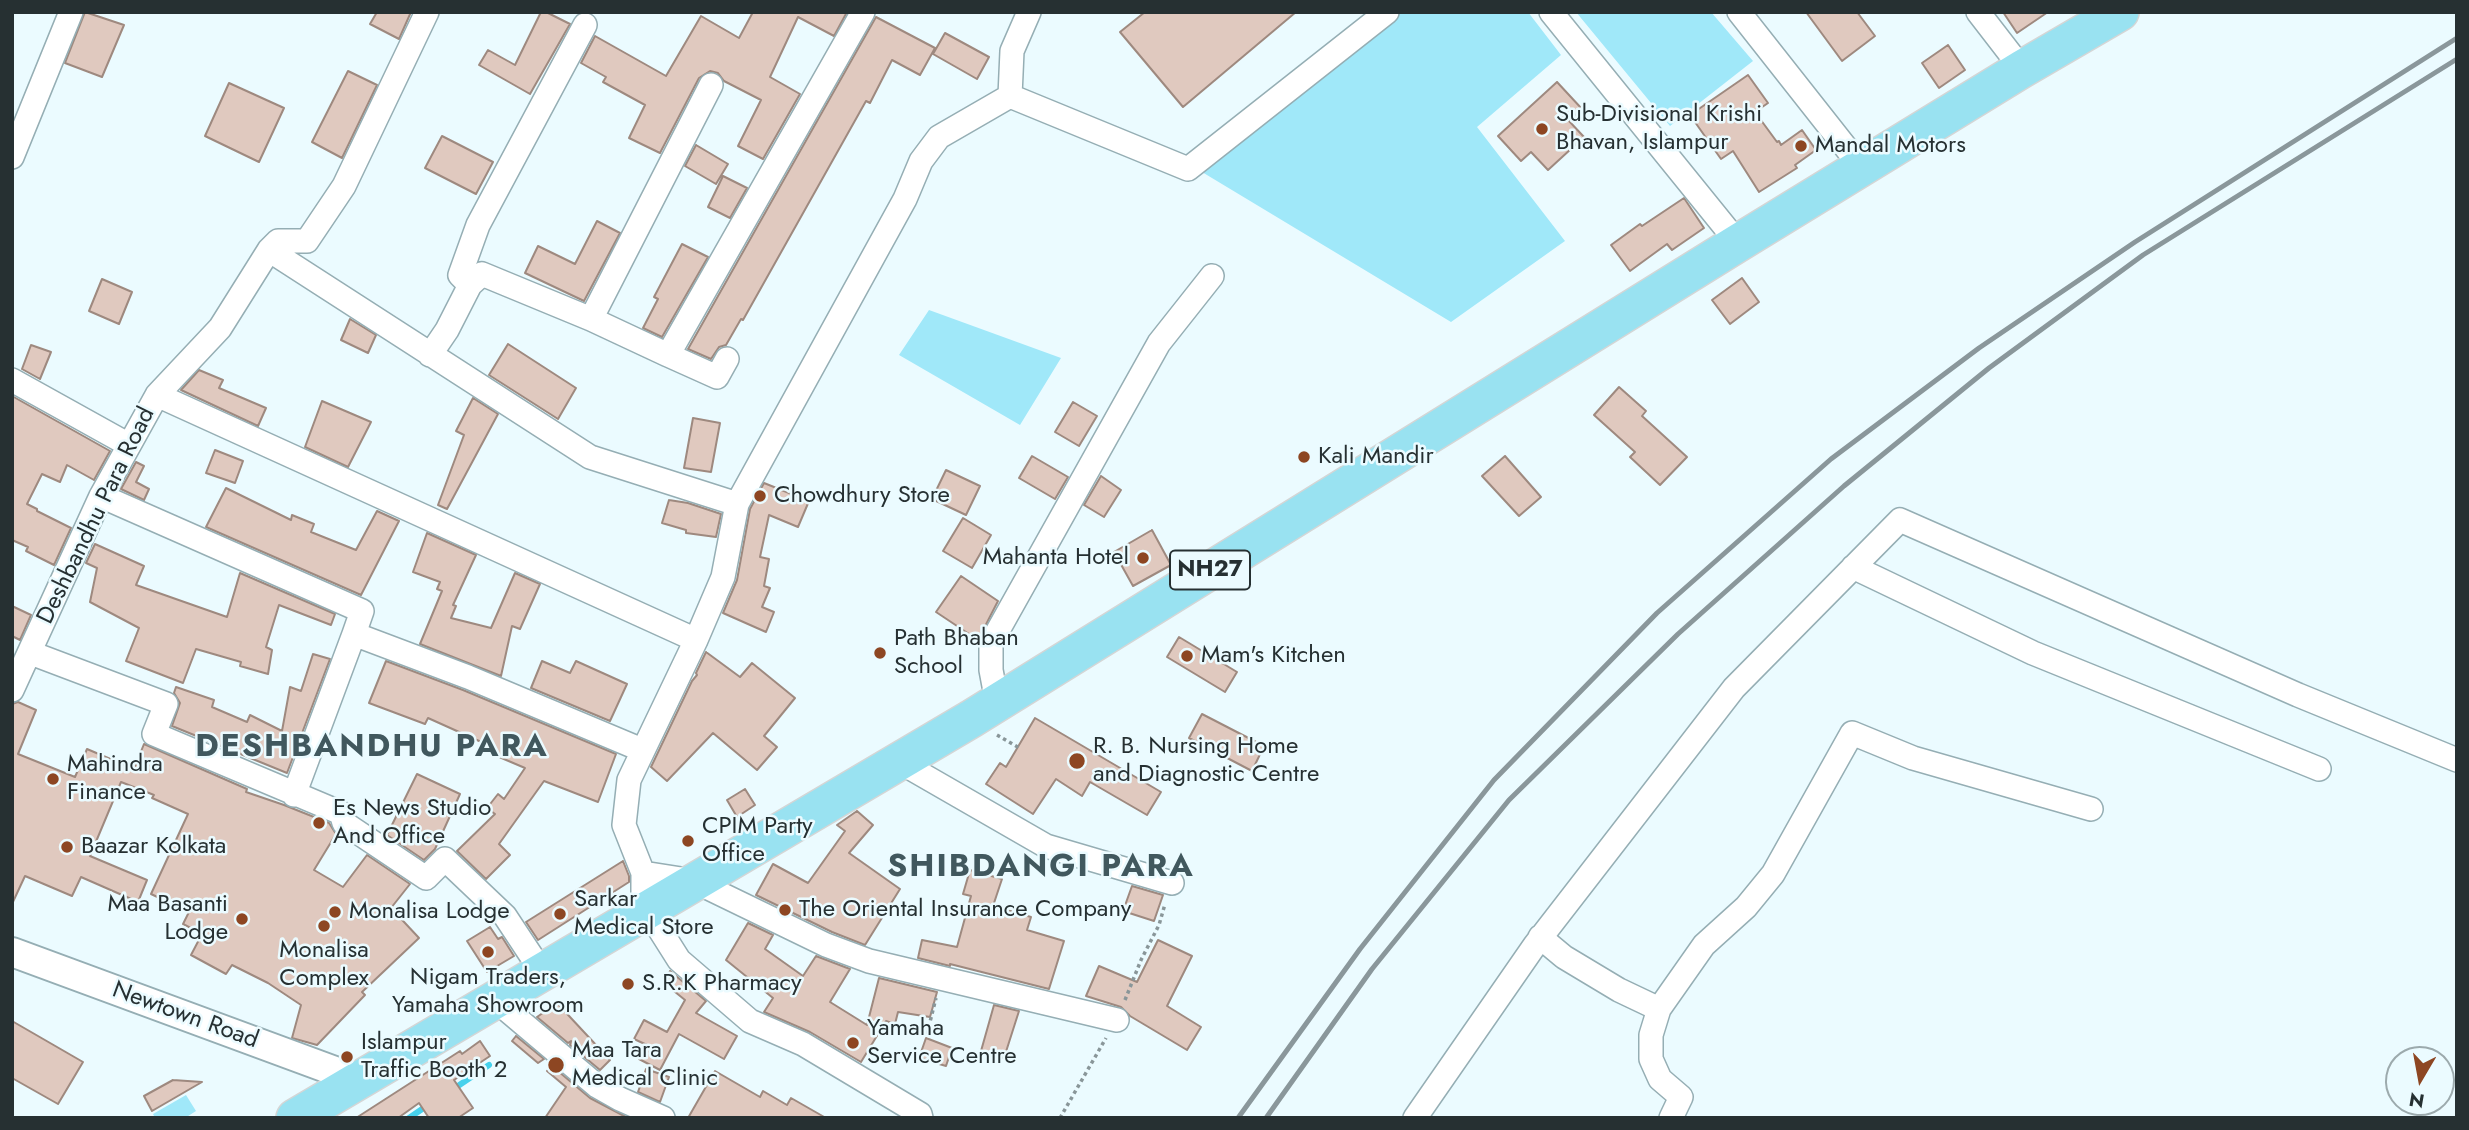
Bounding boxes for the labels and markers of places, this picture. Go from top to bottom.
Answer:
place label: Sub-Divisional Krishi Bhavan, Islampur [1556,101,1762,157]
marker: Sub-Divisional Krishi Bhavan, Islampur [1534,121,1550,137]
place label: Mandal Motors [1815,132,1966,160]
marker: Mandal Motors [1793,138,1809,154]
place label: Kali Mandir [1318,443,1434,471]
marker: Kali Mandir [1296,449,1312,465]
place label: Chowdhury Store [774,482,950,510]
marker: Chowdhury Store [752,488,768,504]
place label: Mahanta Hotel [983,544,1129,572]
marker: Mahanta Hotel [1135,550,1151,566]
place label: Path Bhaban School [894,625,1019,681]
place label: Mam's Kitchen [1201,642,1346,670]
marker: Path Bhaban School [872,645,888,661]
marker: Mam's Kitchen [1179,648,1195,664]
place label: R. B. Nursing Home and Diagnostic Centre [1093,733,1319,789]
place label: Mahindra Finance [67,751,163,807]
marker: R. B. Nursing Home and Diagnostic Centre [1067,751,1087,771]
marker: Mahindra Finance [45,771,61,787]
place label: Es News Studio And Office [333,795,491,851]
place label: CPIM Party Office [702,813,813,869]
marker: Es News Studio And Office [311,815,327,831]
place label: Baazar Kolkata [81,833,226,861]
marker: CPIM Party Office [680,833,696,849]
marker: Baazar Kolkata [59,839,75,855]
place label: Sarkar Medical Store [574,886,714,942]
place label: Maa Basanti Lodge [108,891,228,947]
place label: The Oriental Insurance Company [799,896,1131,924]
place label: Monalisa Lodge [349,898,509,926]
marker: The Oriental Insurance Company [777,902,793,918]
marker: Monalisa Lodge [327,904,343,920]
marker: Sarkar Medical Store [552,906,568,922]
marker: Maa Basanti Lodge [234,911,250,927]
marker: Monalisa Complex [316,918,332,934]
place label: Monalisa Complex [279,937,369,993]
marker: Nigam Traders, Yamaha Showroom [480,944,496,960]
place label: Nigam Traders, Yamaha Showroom [392,964,584,1020]
place label: S.R.K Pharmacy [642,970,802,998]
marker: S.R.K Pharmacy [620,976,636,992]
place label: Yamaha Service Centre [867,1015,1017,1071]
place label: Islampur Traffic Booth 2 [361,1029,507,1085]
marker: Yamaha Service Centre [845,1035,861,1051]
place label: Maa Tara Medical Clinic [572,1037,718,1093]
marker: Islampur Traffic Booth 2 [339,1049,355,1065]
marker: Maa Tara Medical Clinic [546,1055,566,1075]

